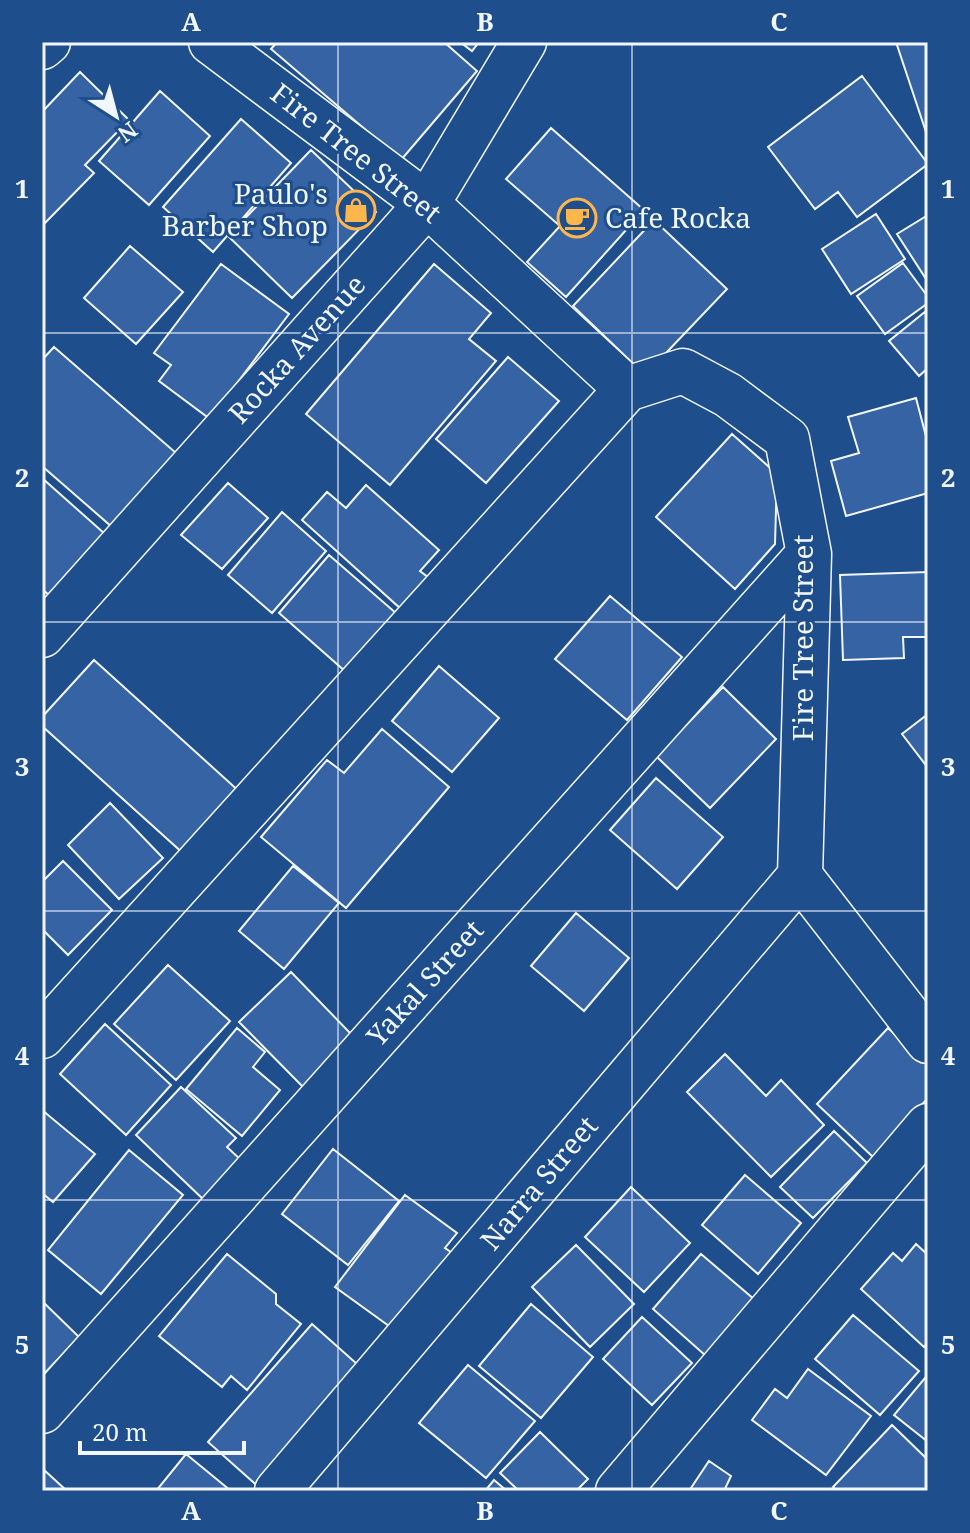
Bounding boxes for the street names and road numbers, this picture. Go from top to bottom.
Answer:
street label: Fire Tree Street [264,74,450,231]
street label: Rocka Avenue [219,266,373,431]
street label: Fire Tree Street [783,535,821,741]
street label: Yakal Street [357,911,491,1054]
street label: Narra Street [471,1107,606,1257]

